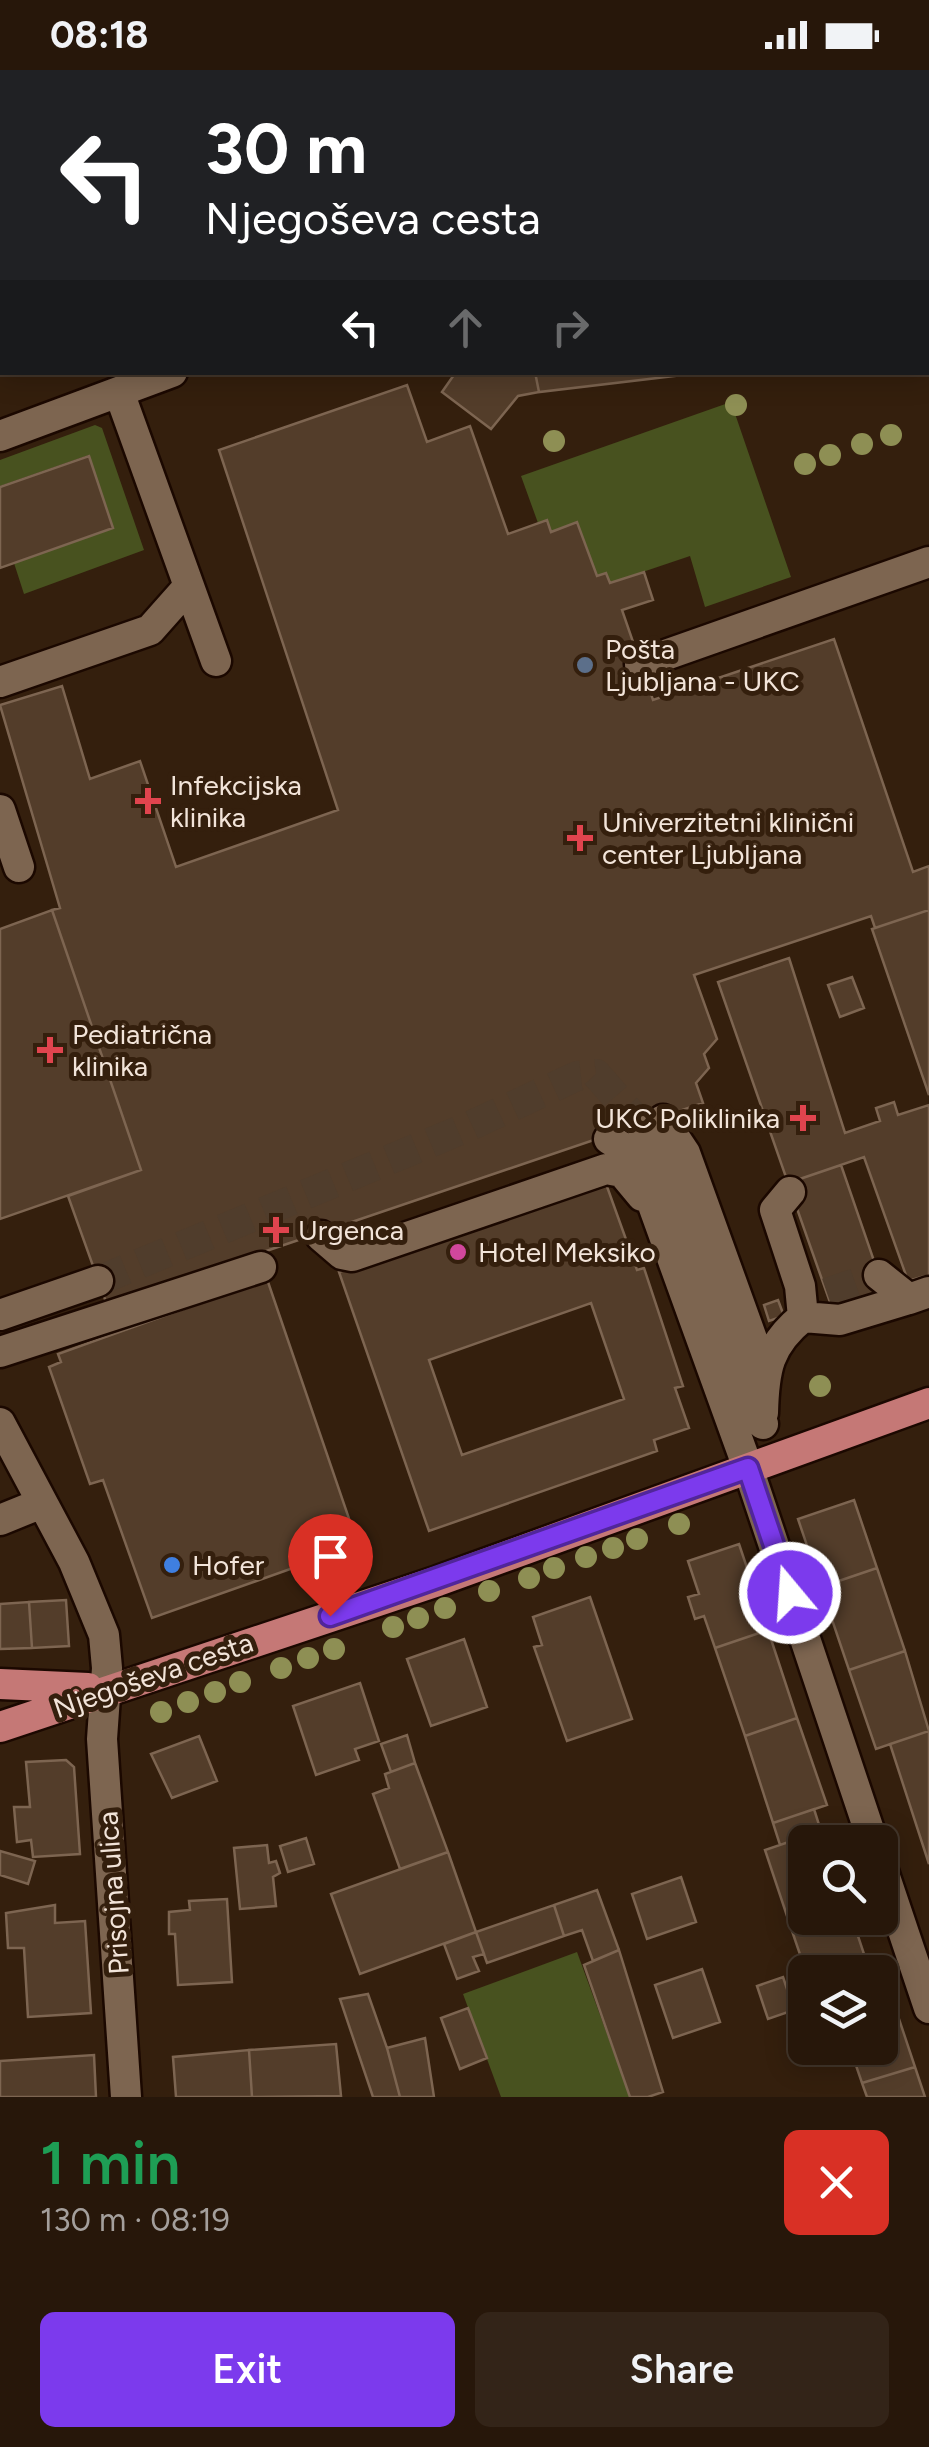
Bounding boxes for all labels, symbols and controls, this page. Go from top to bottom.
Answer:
text: 08:18 [50,12,149,58]
text: 30 m [205,106,367,191]
icon: left [40,110,170,240]
text: Njegoševa cesta [205,191,541,245]
icon: left [333,300,388,355]
icon: ahead [438,300,493,355]
icon: right [543,300,598,355]
place label: Pošta Ljubljana - UKC [605,632,800,698]
marker: Pošta Ljubljana - UKC [574,654,596,676]
place label: Infekcijska klinika [170,768,302,834]
marker: Infekcijska klinika [135,788,161,814]
place label: Univerzitetni klinični center Ljubljana [602,805,854,871]
marker: Univerzitetni klinični center Ljubljana [567,825,593,851]
place label: Pediatrična klinika [72,1017,212,1083]
marker: Pediatrična klinika [37,1037,63,1063]
place label: UKC Poliklinika [595,1101,780,1135]
marker: UKC Poliklinika [790,1105,816,1131]
place label: Urgenca [298,1213,404,1247]
marker: Urgenca [263,1217,289,1243]
place label: Hotel Meksiko [478,1235,656,1269]
marker: Hotel Meksiko [447,1241,469,1263]
pin [288,1514,373,1617]
icon: arrive [303,1529,358,1584]
position arrow [738,1541,842,1645]
place label: Hofer [192,1548,265,1582]
marker: Hofer [161,1554,183,1576]
street label: Njegoševa cesta [49,1625,257,1725]
street label: Prisojna ulica [90,1810,136,1976]
map controls [788,1825,898,2065]
button: search [788,1825,898,1935]
button: layers [788,1955,898,2065]
text: 1 min [40,2127,180,2199]
button: close [784,2130,889,2235]
text: 130 m · 08:19 [40,2201,230,2239]
button: Exit [40,2312,455,2427]
button: Share [475,2312,889,2427]

